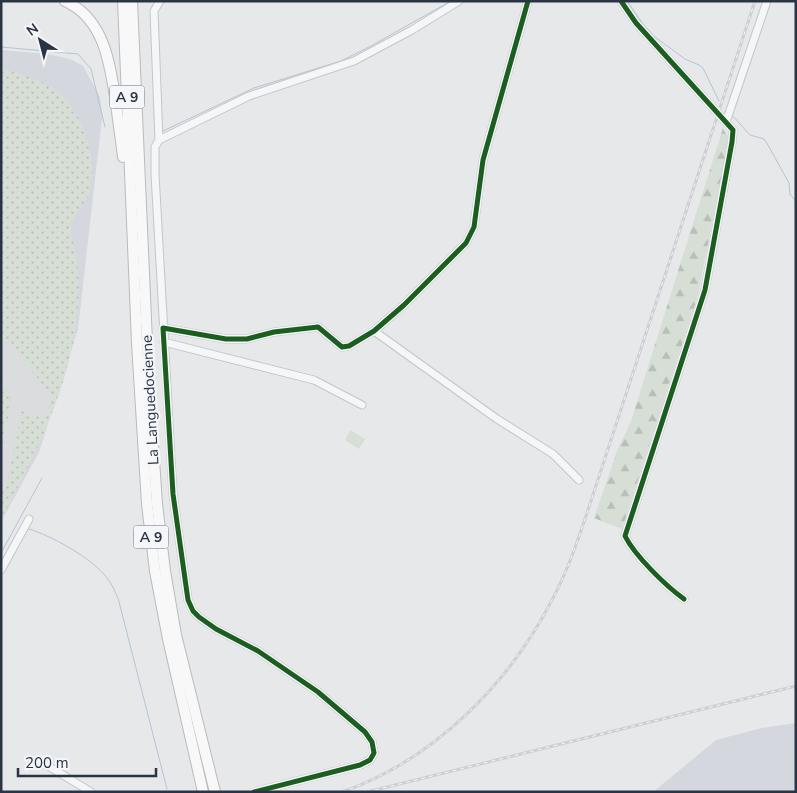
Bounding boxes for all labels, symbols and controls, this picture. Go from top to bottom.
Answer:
north arrow [15,15,65,65]
text: N [23,19,42,41]
road number: A 9 [110,85,144,108]
street label: La Languedocienne [137,334,163,466]
road number: A 9 [134,526,168,548]
scale bar [18,746,155,778]
text: 200 m [25,753,69,773]

